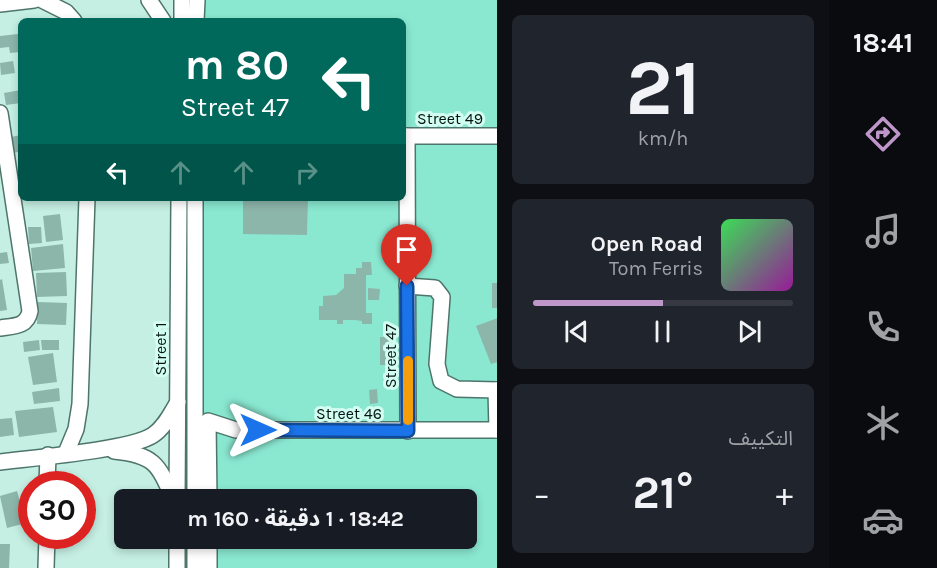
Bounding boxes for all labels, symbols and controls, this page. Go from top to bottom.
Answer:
text: 18:41 [853,27,913,59]
text: 80 m [185,40,289,90]
icon: left [310,42,388,120]
text: 21 [626,42,701,134]
text: Street 47 [181,91,289,123]
street label: Street 49 [417,109,483,128]
icon: directions [862,113,904,155]
text: km/h [638,127,688,150]
icon: left [101,156,134,189]
icon: ahead [164,156,197,189]
icon: ahead [227,156,260,189]
icon: right [290,156,323,189]
icon: music [862,210,904,252]
pin [381,224,432,286]
text: Open Road [591,231,703,257]
icon: arrive [390,233,423,266]
text: Tom Ferris [609,257,703,280]
icon: phone [862,306,904,348]
icon: previous [560,315,593,348]
icon: pause [646,315,679,348]
icon: next [733,315,766,348]
street label: Street 1 [151,322,170,376]
street label: Street 47 [381,323,400,388]
position arrow [226,398,290,462]
icon: climate [862,402,904,444]
street label: Street 46 [316,404,382,423]
text: التكييف [729,427,793,450]
text: 21° [633,467,693,519]
speed limit sign: 30 [18,471,96,549]
text: − [533,475,550,513]
text: + [776,475,793,513]
icon: car [862,499,904,541]
text: 18:42 · 1 دقيقة · 160 m [187,506,404,532]

